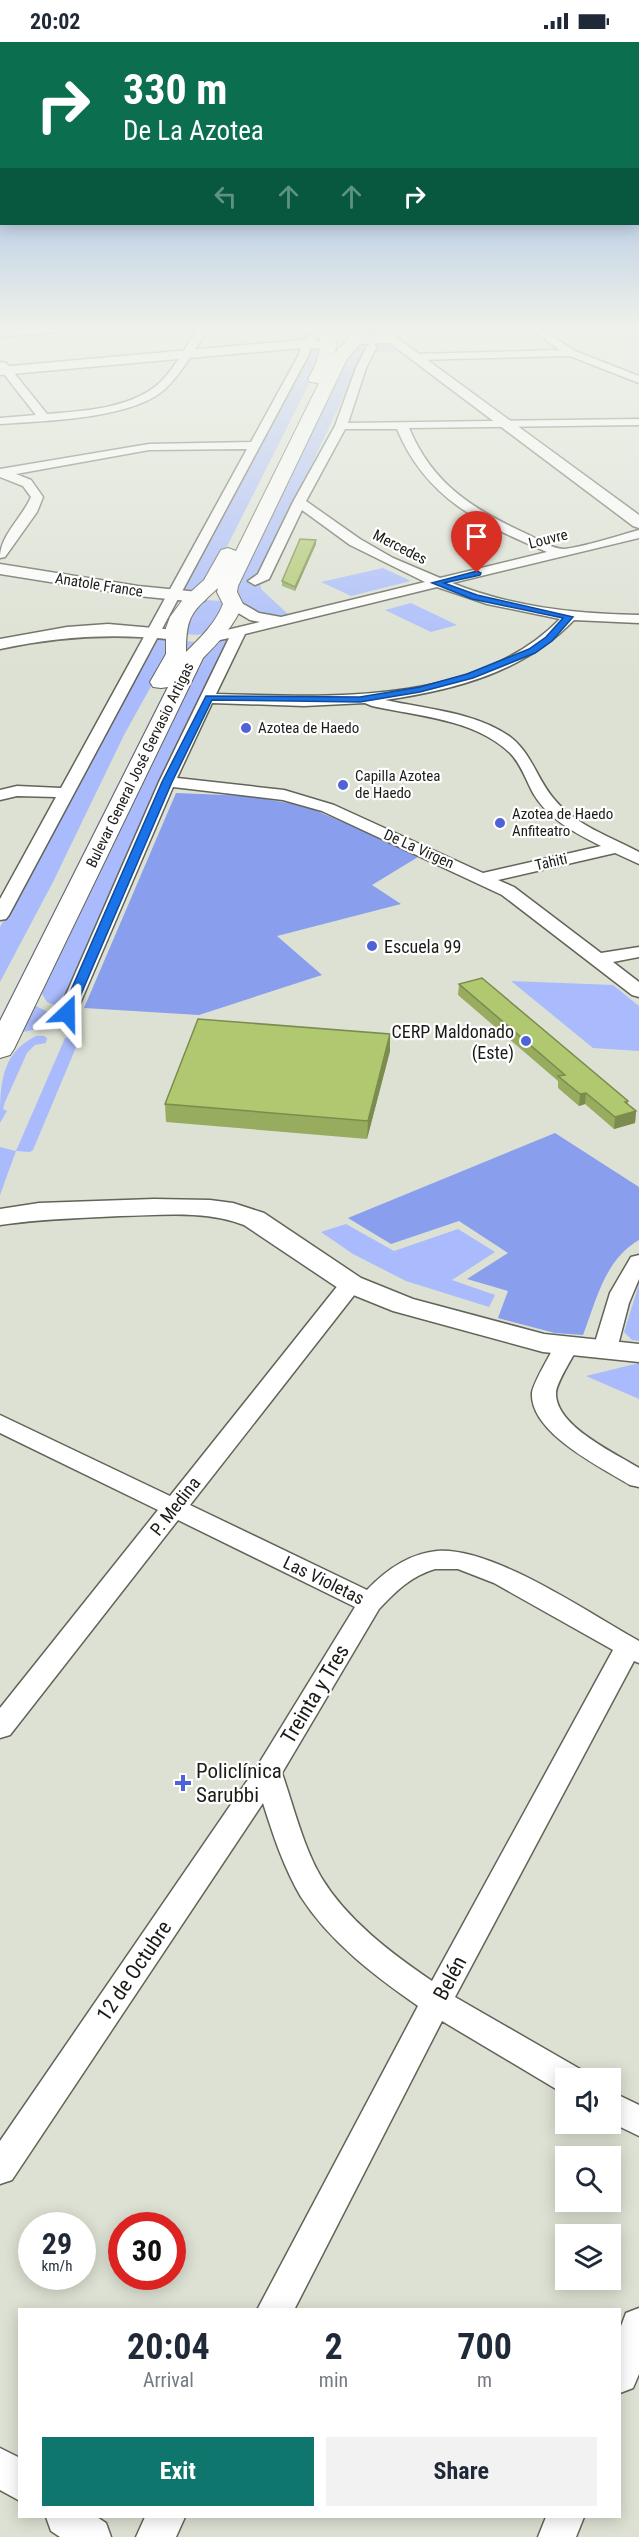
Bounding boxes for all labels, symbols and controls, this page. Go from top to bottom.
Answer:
text: 20:02 [30,9,81,34]
text: 330 m [123,65,228,114]
icon: right [24,66,102,144]
text: De La Azotea [123,115,264,147]
icon: left [209,180,242,213]
icon: ahead [272,180,305,213]
icon: ahead [335,180,368,213]
icon: right [398,180,431,213]
pin [451,511,502,573]
icon: arrive [460,520,493,553]
street label: Louvre [527,525,569,553]
street label: Mercedes [370,526,430,568]
street label: Anatole France [54,569,144,601]
street label: Bulevar General José Gervasio Artigas [82,659,198,871]
place label: Azotea de Haedo [258,719,359,737]
marker: Azotea de Haedo [239,721,253,735]
place label: Capilla Azotea de Haedo [355,767,440,802]
marker: Capilla Azotea de Haedo [336,778,350,792]
place label: Azotea de Haedo Anfiteatro [512,805,613,840]
marker: Azotea de Haedo Anfiteatro [493,816,507,830]
street label: De La Virgen [381,826,457,872]
street label: Tahiti [533,850,569,874]
place label: Escuela 99 [384,936,461,957]
marker: Escuela 99 [365,939,379,953]
position arrow [35,981,99,1045]
place label: CERP Maldonado (Este) [392,1021,514,1064]
marker: CERP Maldonado (Este) [519,1034,533,1048]
street label: P. Medina [146,1473,204,1539]
street label: Las Violetas [280,1551,368,1609]
street label: Treinta y Tres [276,1640,354,1748]
place label: Policlínica Sarubbi [196,1759,282,1807]
marker: Policlínica Sarubbi [174,1774,192,1792]
street label: 12 de Octubre [92,1916,176,2026]
street label: Belén [429,1952,471,2004]
map controls [555,2068,621,2290]
button: sound [555,2068,621,2134]
button: search [555,2146,621,2212]
speed limit sign: 30 [108,2212,186,2290]
button: layers [555,2224,621,2290]
text: 29 [42,2226,72,2261]
text: km/h [42,2257,72,2275]
text: 20:04 [127,2326,210,2368]
text: 2 [324,2326,343,2368]
text: 700 [457,2326,512,2368]
text: Arrival [143,2368,194,2392]
text: min [319,2368,348,2392]
text: m [477,2368,492,2392]
button: Exit [42,2437,314,2506]
button: Share [326,2437,597,2506]

